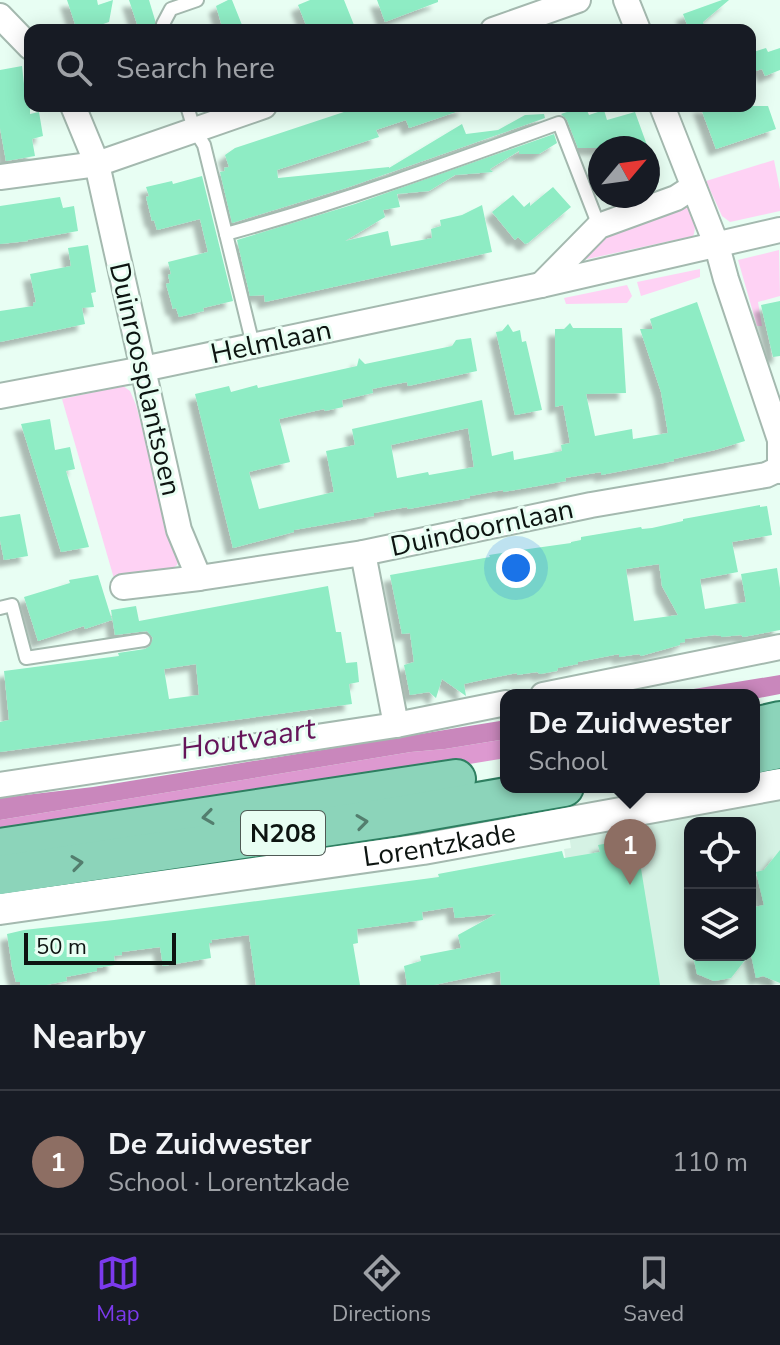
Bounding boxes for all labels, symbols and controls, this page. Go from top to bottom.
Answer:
search box [24,24,756,112]
icon: search [52,46,96,90]
text: Search here [116,48,275,89]
north arrow [588,136,660,208]
street label: Duinroosplantsoen [100,259,190,499]
street label: Helmlaan [207,311,335,373]
street label: Duindoornlaan [387,490,577,566]
your location [496,548,536,588]
popup [500,689,760,793]
text: De Zuidwester [528,703,732,744]
water label: Houtvaart [178,708,320,770]
text: School [528,744,608,779]
one-way arrow [201,808,214,825]
road number: N208 [241,811,325,855]
one-way arrow [355,814,369,831]
street label: Lorentzkade [361,814,519,876]
map controls [684,817,756,961]
button: locate [684,817,756,889]
pin: 1 [604,819,656,885]
one-way arrow [70,855,84,872]
button: layers [684,889,756,961]
scale bar [24,929,176,965]
text: 50 m [36,932,87,962]
text: Nearby [32,1014,146,1060]
text: De Zuidwester [108,1124,312,1165]
text: 1 [50,1145,66,1180]
text: 110 m [672,1145,748,1180]
text: School · Lorentzkade [108,1165,350,1200]
tab: Map [96,1251,140,1329]
tab: Directions [332,1251,431,1329]
tab: Saved [623,1251,684,1329]

